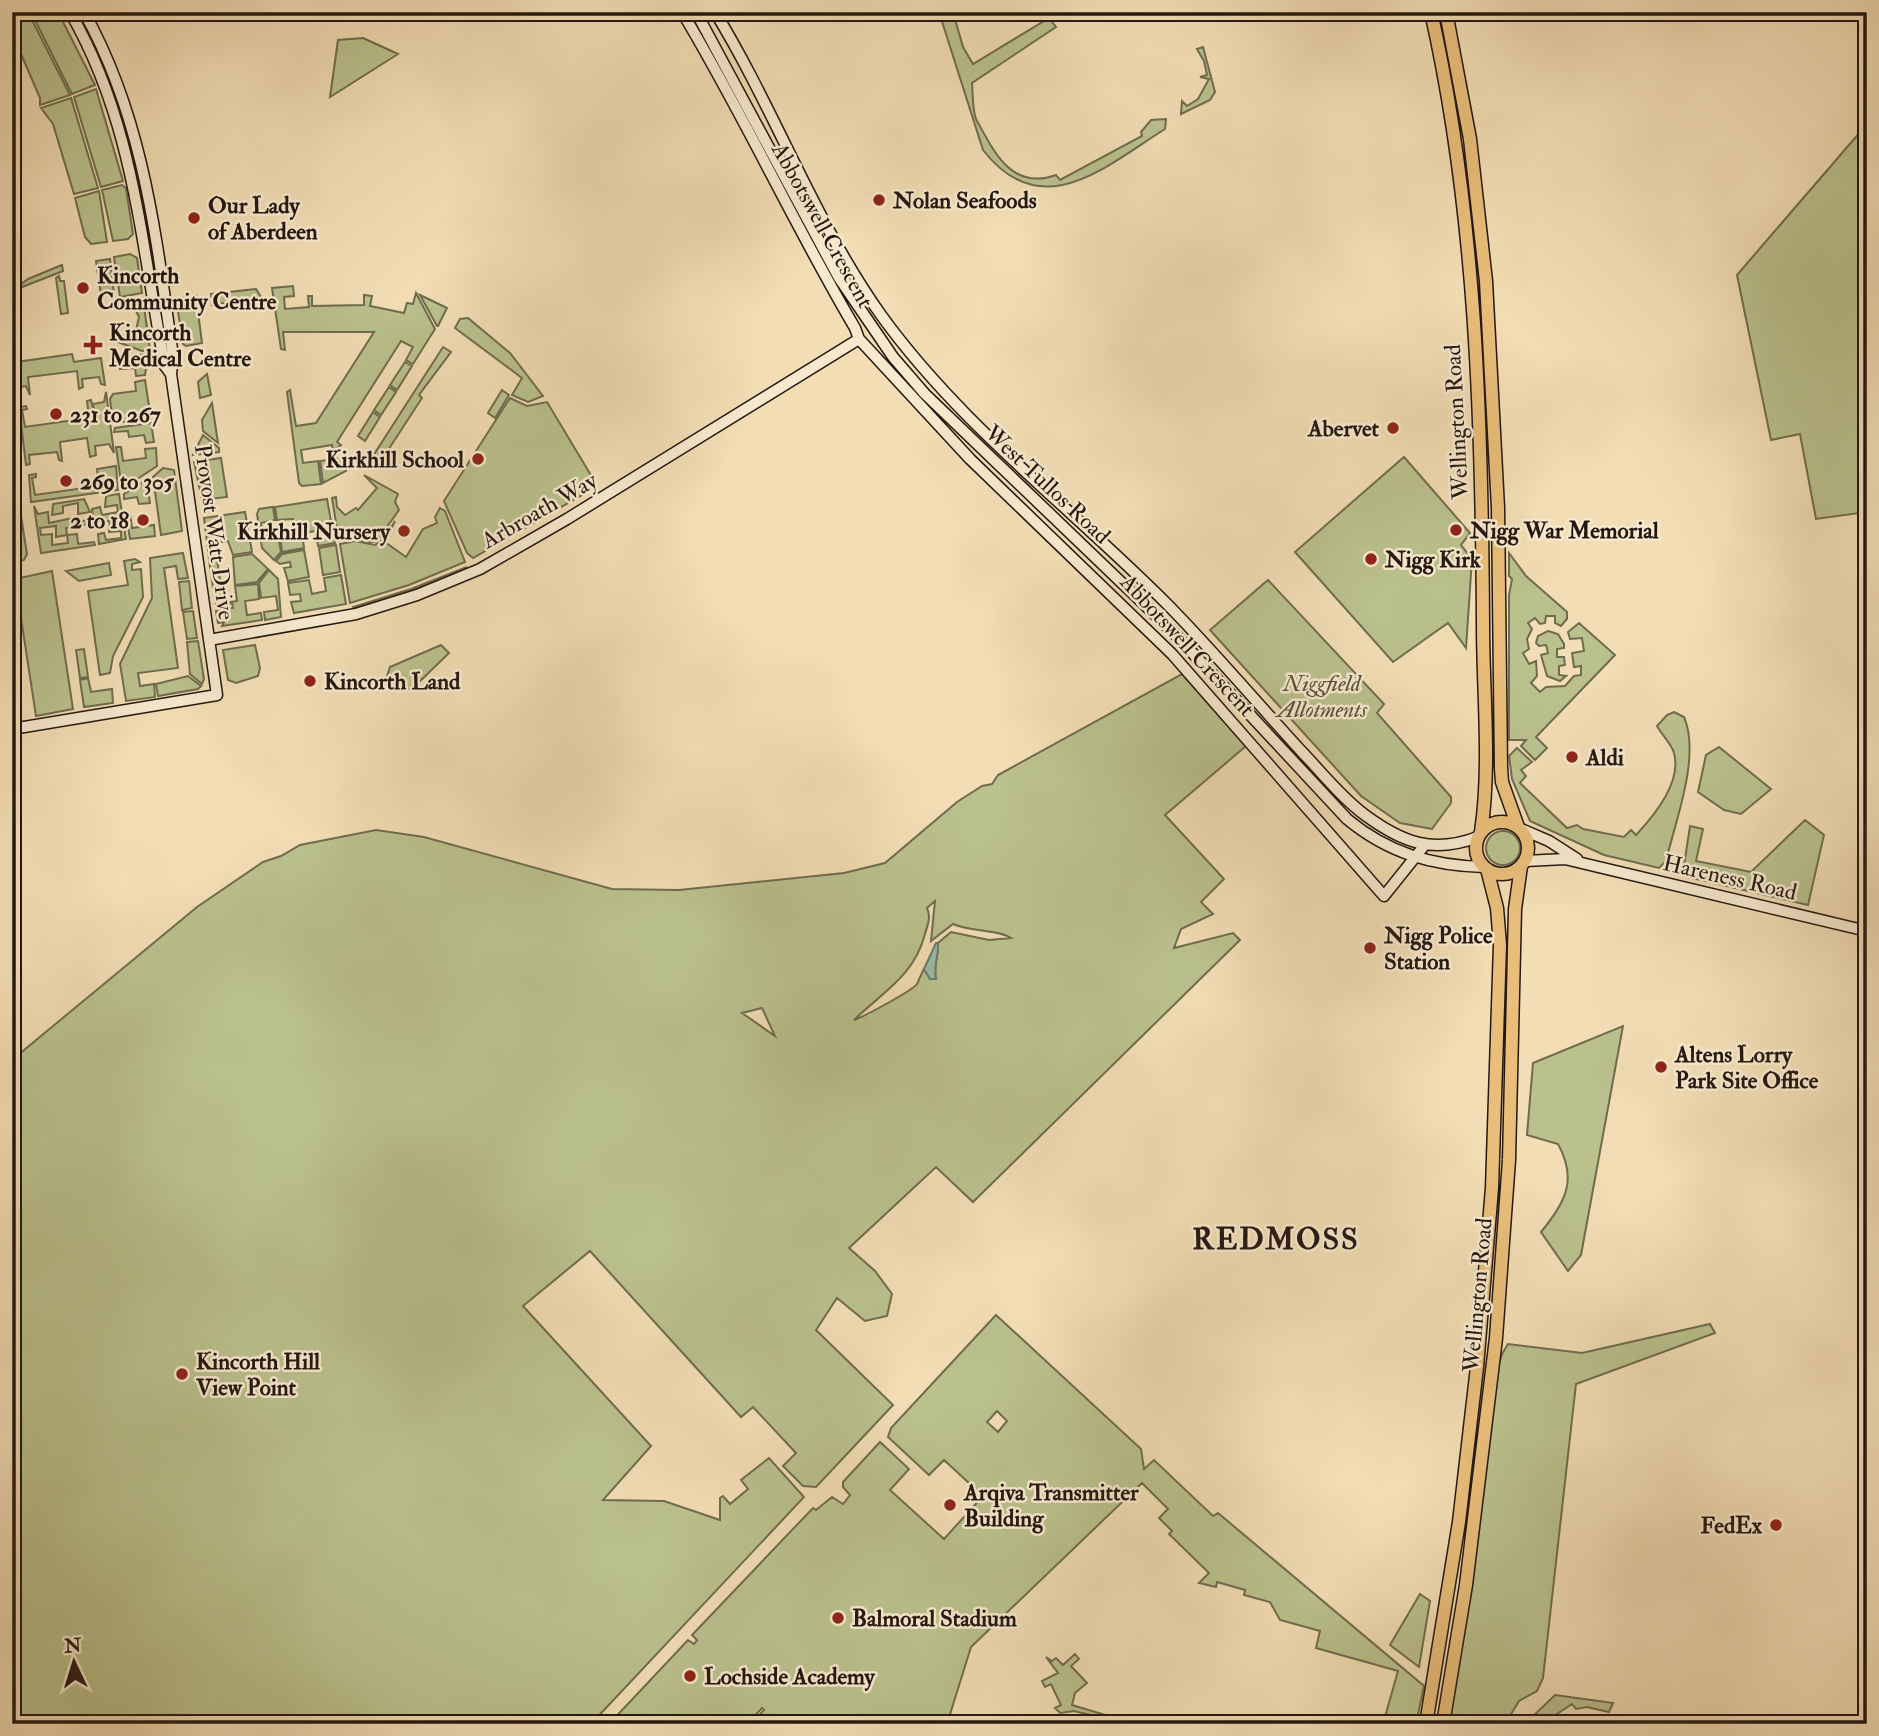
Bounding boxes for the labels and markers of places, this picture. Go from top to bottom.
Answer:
place label: Nolan Seafoods [892,186,1037,215]
place label: Our Lady of Aberdeen [208,191,318,246]
marker: Nolan Seafoods [871,192,887,208]
marker: Our Lady of Aberdeen [186,210,202,226]
place label: Kincorth Community Centre [97,261,277,317]
marker: Kincorth Community Centre [75,280,91,296]
place label: Kincorth Medical Centre [108,318,251,373]
marker: Kincorth Medical Centre [83,335,103,355]
place label: 231 to 267 [70,400,161,429]
marker: 231 to 267 [48,406,64,422]
place label: Abervet [1307,414,1380,443]
marker: Abervet [1385,420,1401,436]
place label: Kirkhill School [326,445,465,474]
marker: Kirkhill School [470,451,486,467]
place label: 269 to 305 [80,467,175,496]
marker: 269 to 305 [58,473,74,489]
place label: 2 to 18 [70,506,129,535]
marker: 2 to 18 [135,512,151,528]
place label: Nigg War Memorial [1469,516,1660,546]
place label: Kirkhill Nursery [237,517,391,547]
marker: Nigg War Memorial [1448,522,1464,538]
marker: Kirkhill Nursery [396,523,412,539]
place label: Nigg Kirk [1384,545,1482,575]
marker: Nigg Kirk [1363,551,1379,567]
place label: Kincorth Land [324,667,461,696]
marker: Kincorth Land [302,673,318,689]
place label: Aldi [1585,743,1624,772]
marker: Aldi [1564,749,1580,765]
place label: Nigg Police Station [1383,921,1493,976]
marker: Nigg Police Station [1362,940,1378,956]
place label: Altens Lorry Park Site Office [1674,1040,1819,1095]
marker: Altens Lorry Park Site Office [1653,1059,1669,1075]
place label: Kincorth Hill View Point [195,1347,321,1402]
marker: Kincorth Hill View Point [174,1366,190,1382]
place label: Arqiva Transmitter Building [963,1478,1139,1534]
marker: Arqiva Transmitter Building [942,1497,958,1513]
place label: FedEx [1700,1511,1763,1540]
marker: FedEx [1768,1517,1784,1533]
place label: Balmoral Stadium [852,1604,1017,1633]
marker: Balmoral Stadium [830,1610,846,1626]
place label: Lochside Academy [704,1662,876,1692]
marker: Lochside Academy [682,1668,698,1684]

